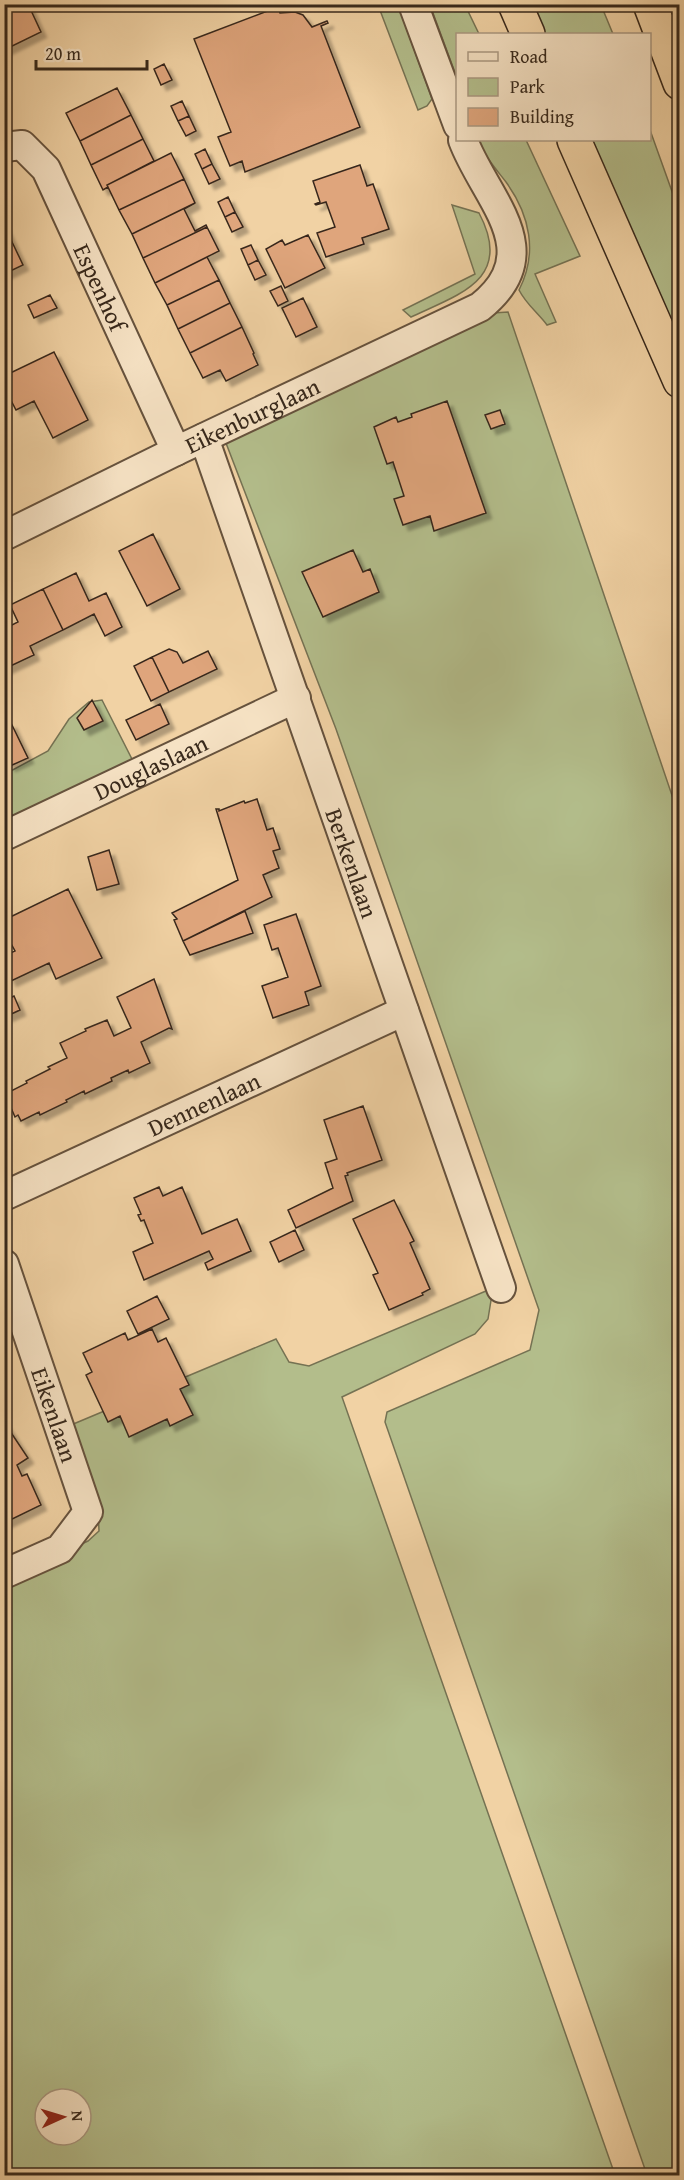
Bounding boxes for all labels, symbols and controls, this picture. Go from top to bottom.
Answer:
scale bar [36,33,147,71]
legend [456,33,651,141]
text: 20 m [45,40,81,67]
text: Road [510,43,548,70]
text: Park [510,73,546,100]
text: Building [510,103,574,130]
street label: Espenhof [65,238,137,339]
street label: Eikenburglaan [179,368,326,462]
street label: Douglaslaan [88,725,214,809]
street label: Berkenlaan [317,803,388,923]
street label: Dennenlaan [142,1062,266,1145]
street label: Eikenlaan [23,1362,88,1467]
north arrow [33,2087,93,2147]
text: N [66,2110,90,2122]

